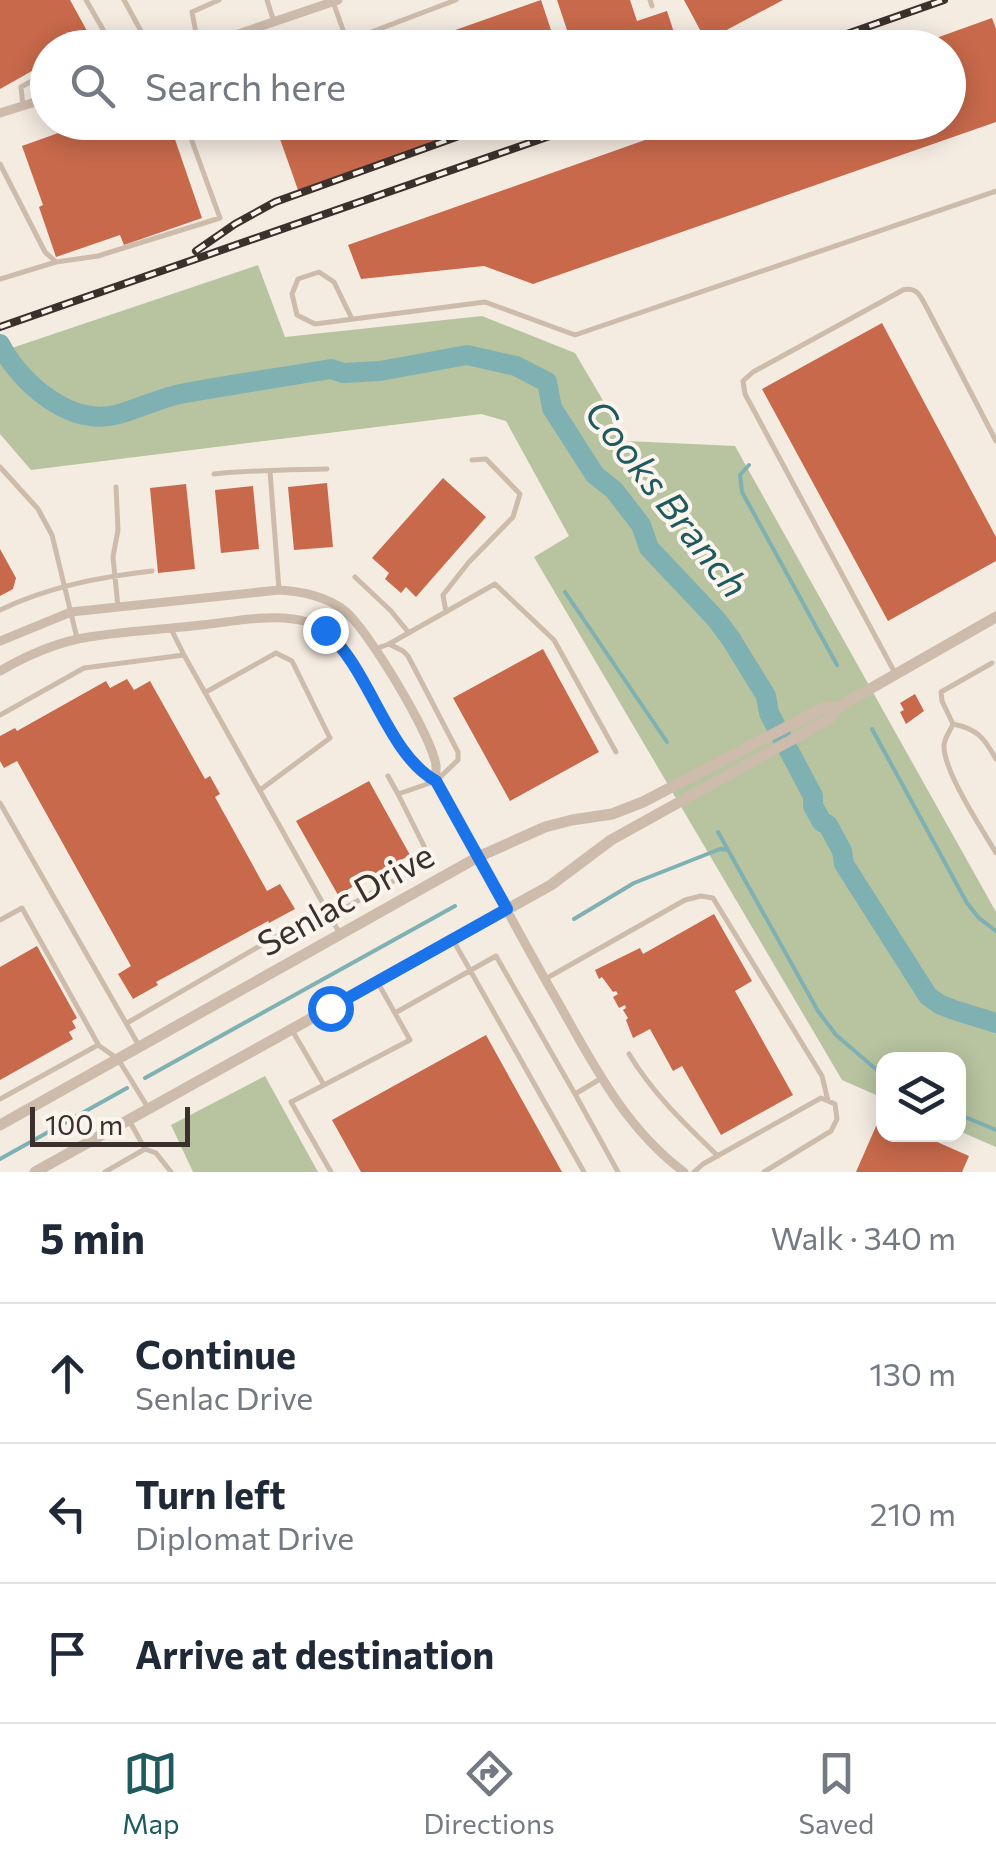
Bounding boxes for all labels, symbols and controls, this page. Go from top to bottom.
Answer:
search box [30,30,966,140]
icon: search [65,58,120,113]
text: Search here [145,62,346,109]
water label: Cooks Branch [576,389,760,606]
route end [303,608,349,654]
street label: Senlac Drive [249,832,440,964]
route start [308,986,354,1032]
map controls [876,1052,966,1142]
button: layers [876,1052,966,1142]
scale bar [30,1102,190,1146]
text: 100 m [45,1107,123,1141]
text: 5 min [40,1211,145,1263]
text: Walk · 340 m [771,1217,956,1257]
text: Continue [135,1330,296,1377]
icon: ahead [40,1346,95,1401]
text: 130 m [869,1353,956,1393]
text: Senlac Drive [135,1377,313,1417]
text: Turn left [135,1470,286,1517]
icon: left [40,1486,95,1541]
text: 210 m [870,1493,956,1533]
text: Diplomat Drive [135,1517,354,1557]
icon: arrive [40,1626,95,1681]
text: Arrive at destination [135,1630,494,1677]
tab: Map [122,1746,180,1840]
tab: Directions [423,1746,555,1840]
tab: Saved [799,1746,874,1840]

